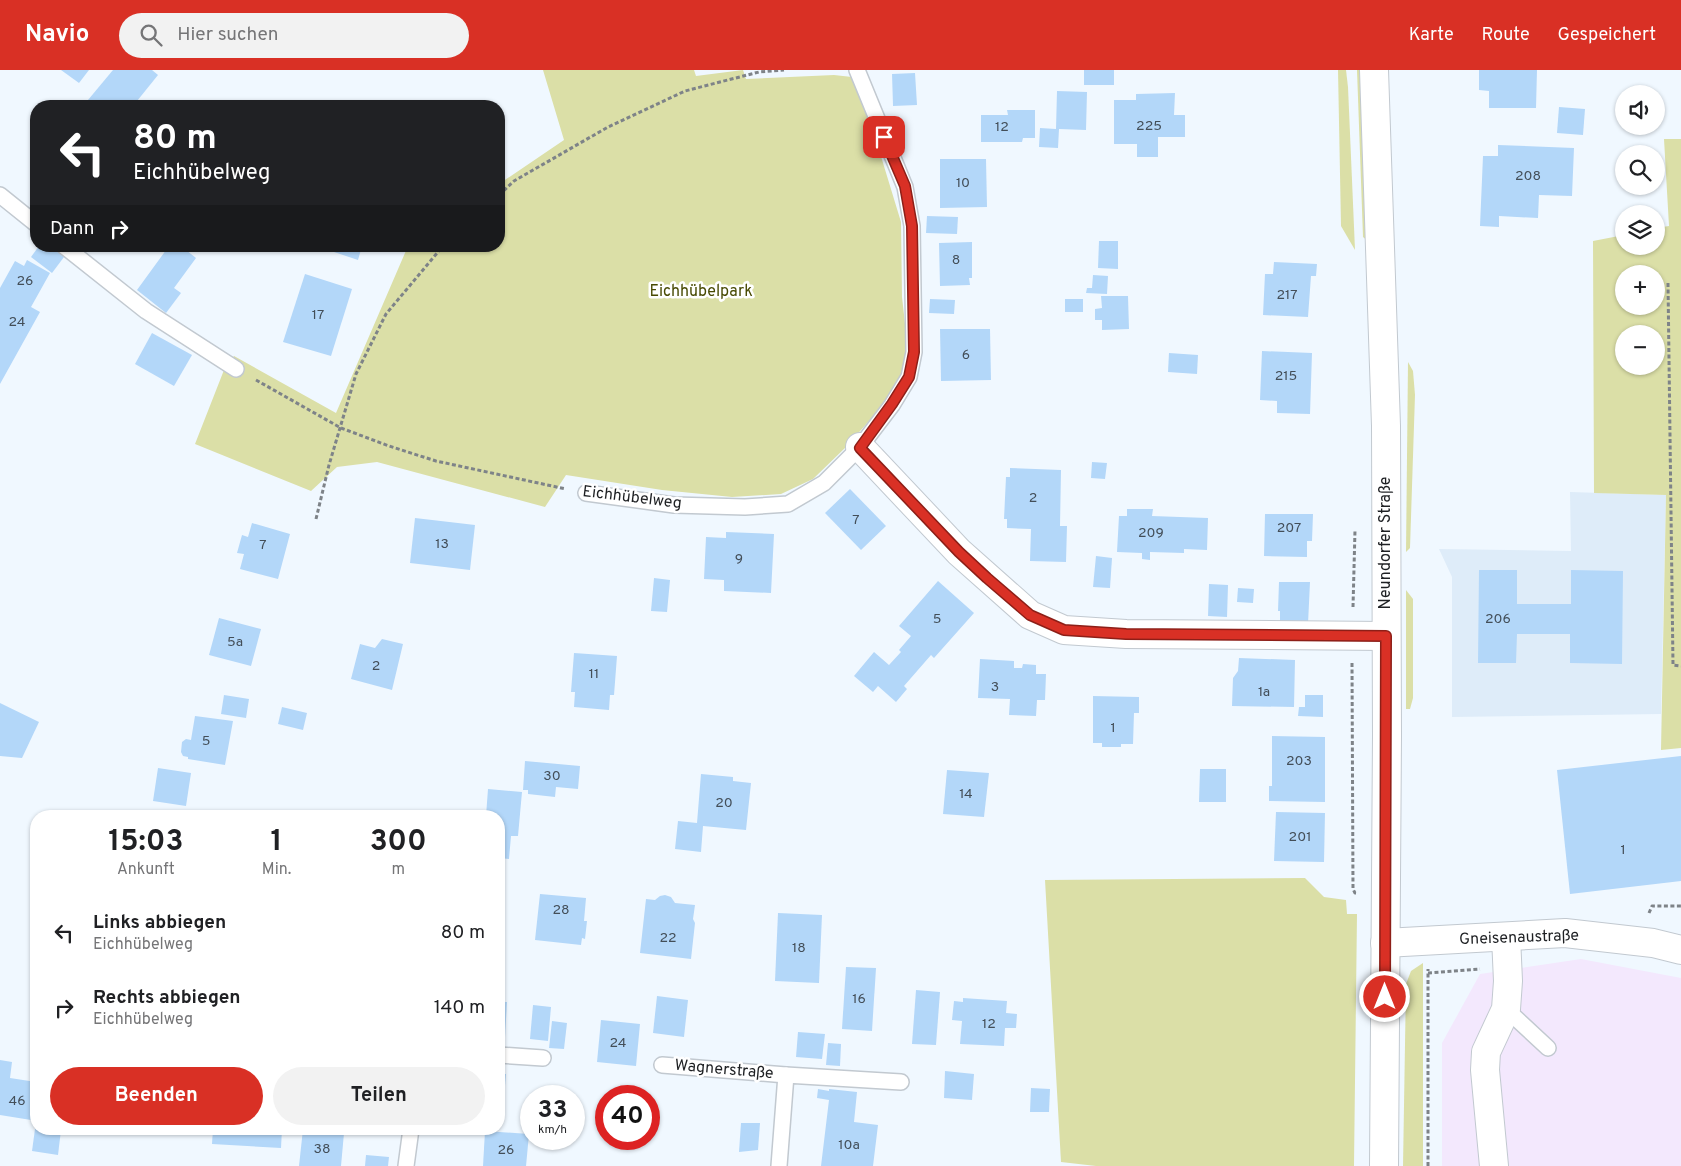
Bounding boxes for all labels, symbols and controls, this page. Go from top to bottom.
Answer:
search box [119,13,469,58]
text: Navio [25,20,89,50]
icon: search [137,21,165,49]
text: Hier suchen [177,23,279,47]
text: Karte [1409,24,1454,47]
text: Route [1482,24,1530,47]
text: Gespeichert [1558,24,1656,47]
map controls [1615,85,1665,375]
button: sound [1615,85,1665,135]
pin [863,116,905,158]
text: 80 m [133,117,217,161]
house number: 225 [1136,118,1162,135]
house number: 12 [995,119,1009,136]
icon: left [50,120,115,185]
icon: arrive [870,123,898,151]
button: search [1615,145,1665,195]
text: Eichhübelweg [133,160,270,187]
house number: 208 [1515,168,1541,185]
house number: 10 [956,175,970,192]
button: layers [1615,205,1665,255]
icon: right [105,215,133,243]
text: Dann [50,217,95,241]
house number: 8 [952,252,960,269]
button: + [1615,265,1665,315]
house number: 26 [17,273,33,290]
park label: Eichhübelpark [649,282,753,302]
house number: 217 [1276,287,1298,304]
house number: 17 [312,307,324,324]
house number: 24 [8,314,26,331]
button: − [1615,325,1665,375]
house number: 6 [962,347,970,364]
house number: 215 [1275,368,1297,385]
street label: Neundorfer Straße [1376,477,1396,609]
street label: Eichhübelweg [581,482,683,514]
house number: 2 [1029,490,1037,507]
house number: 7 [852,512,860,529]
house number: 207 [1277,520,1301,537]
house number: 209 [1138,525,1164,542]
house number: 13 [435,536,449,553]
house number: 7 [259,537,267,554]
house number: 9 [735,551,743,568]
house number: 5 [933,611,941,628]
house number: 206 [1485,611,1511,628]
house number: 5a [227,634,243,651]
house number: 2 [372,658,380,675]
house number: 11 [589,666,599,683]
house number: 3 [991,679,999,696]
house number: 1a [1258,684,1270,701]
house number: 1 [1110,720,1116,737]
house number: 5 [202,733,210,750]
house number: 203 [1286,753,1312,770]
house number: 30 [543,768,561,785]
house number: 14 [959,786,973,803]
house number: 20 [715,795,733,812]
text: 15:03 [108,824,184,861]
text: 1 [271,824,283,861]
text: 300 [370,824,427,861]
house number: 201 [1289,829,1311,846]
house number: 1 [1620,842,1626,859]
text: Ankunft [117,860,175,880]
text: Min. [262,860,291,880]
text: m [391,860,405,880]
house number: 28 [552,902,570,919]
text: Links abbiegen [93,911,226,935]
icon: left [50,919,78,947]
text: 80 m [441,921,485,945]
street label: Gneisenaustraße [1459,926,1579,950]
house number: 22 [659,930,677,947]
text: Eichhübelweg [93,935,193,955]
house number: 18 [792,940,806,957]
position arrow [1358,970,1410,1022]
text: Rechts abbiegen [93,986,241,1010]
house number: 16 [852,991,866,1008]
icon: right [50,994,78,1022]
text: 140 m [434,996,485,1020]
text: Eichhübelweg [93,1010,193,1030]
house number: 12 [982,1016,996,1033]
house number: 24 [609,1035,627,1052]
street label: Wagnerstraße [674,1056,774,1084]
button: Beenden [50,1067,263,1125]
button: Teilen [273,1067,485,1125]
speed limit sign: 40 [595,1085,660,1150]
house number: 46 [8,1093,26,1110]
text: 33 [538,1095,567,1127]
text: km/h [538,1122,567,1138]
house number: 10a [838,1137,860,1154]
house number: 38 [314,1141,330,1158]
house number: 26 [498,1142,514,1159]

